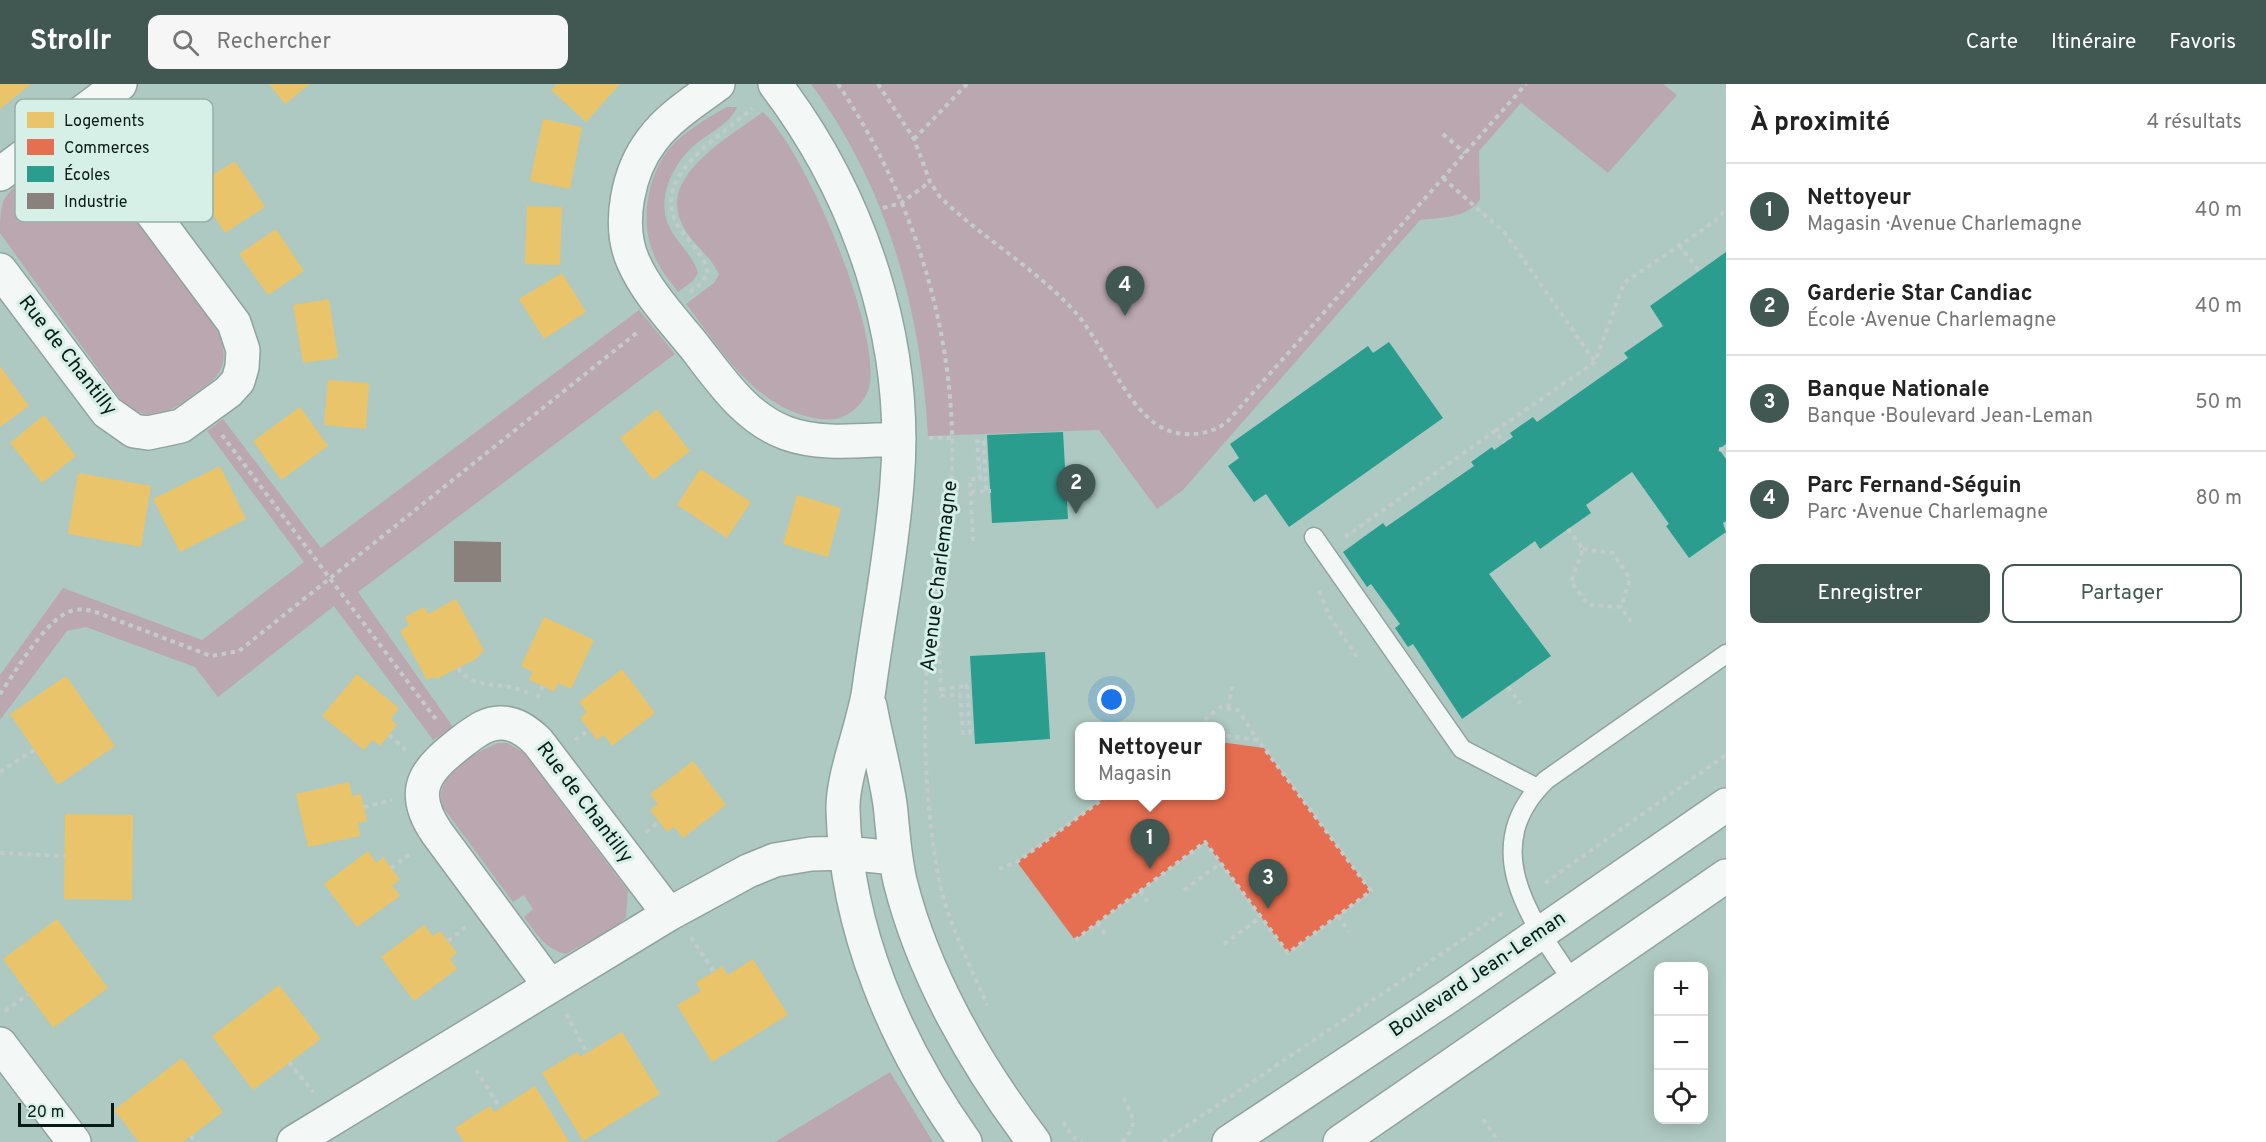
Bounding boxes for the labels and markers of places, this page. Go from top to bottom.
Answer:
pin: 4 [1106,266,1144,316]
pin: 2 [1056,464,1096,514]
pin: 1 [1130,820,1170,869]
pin: 3 [1248,860,1288,909]

